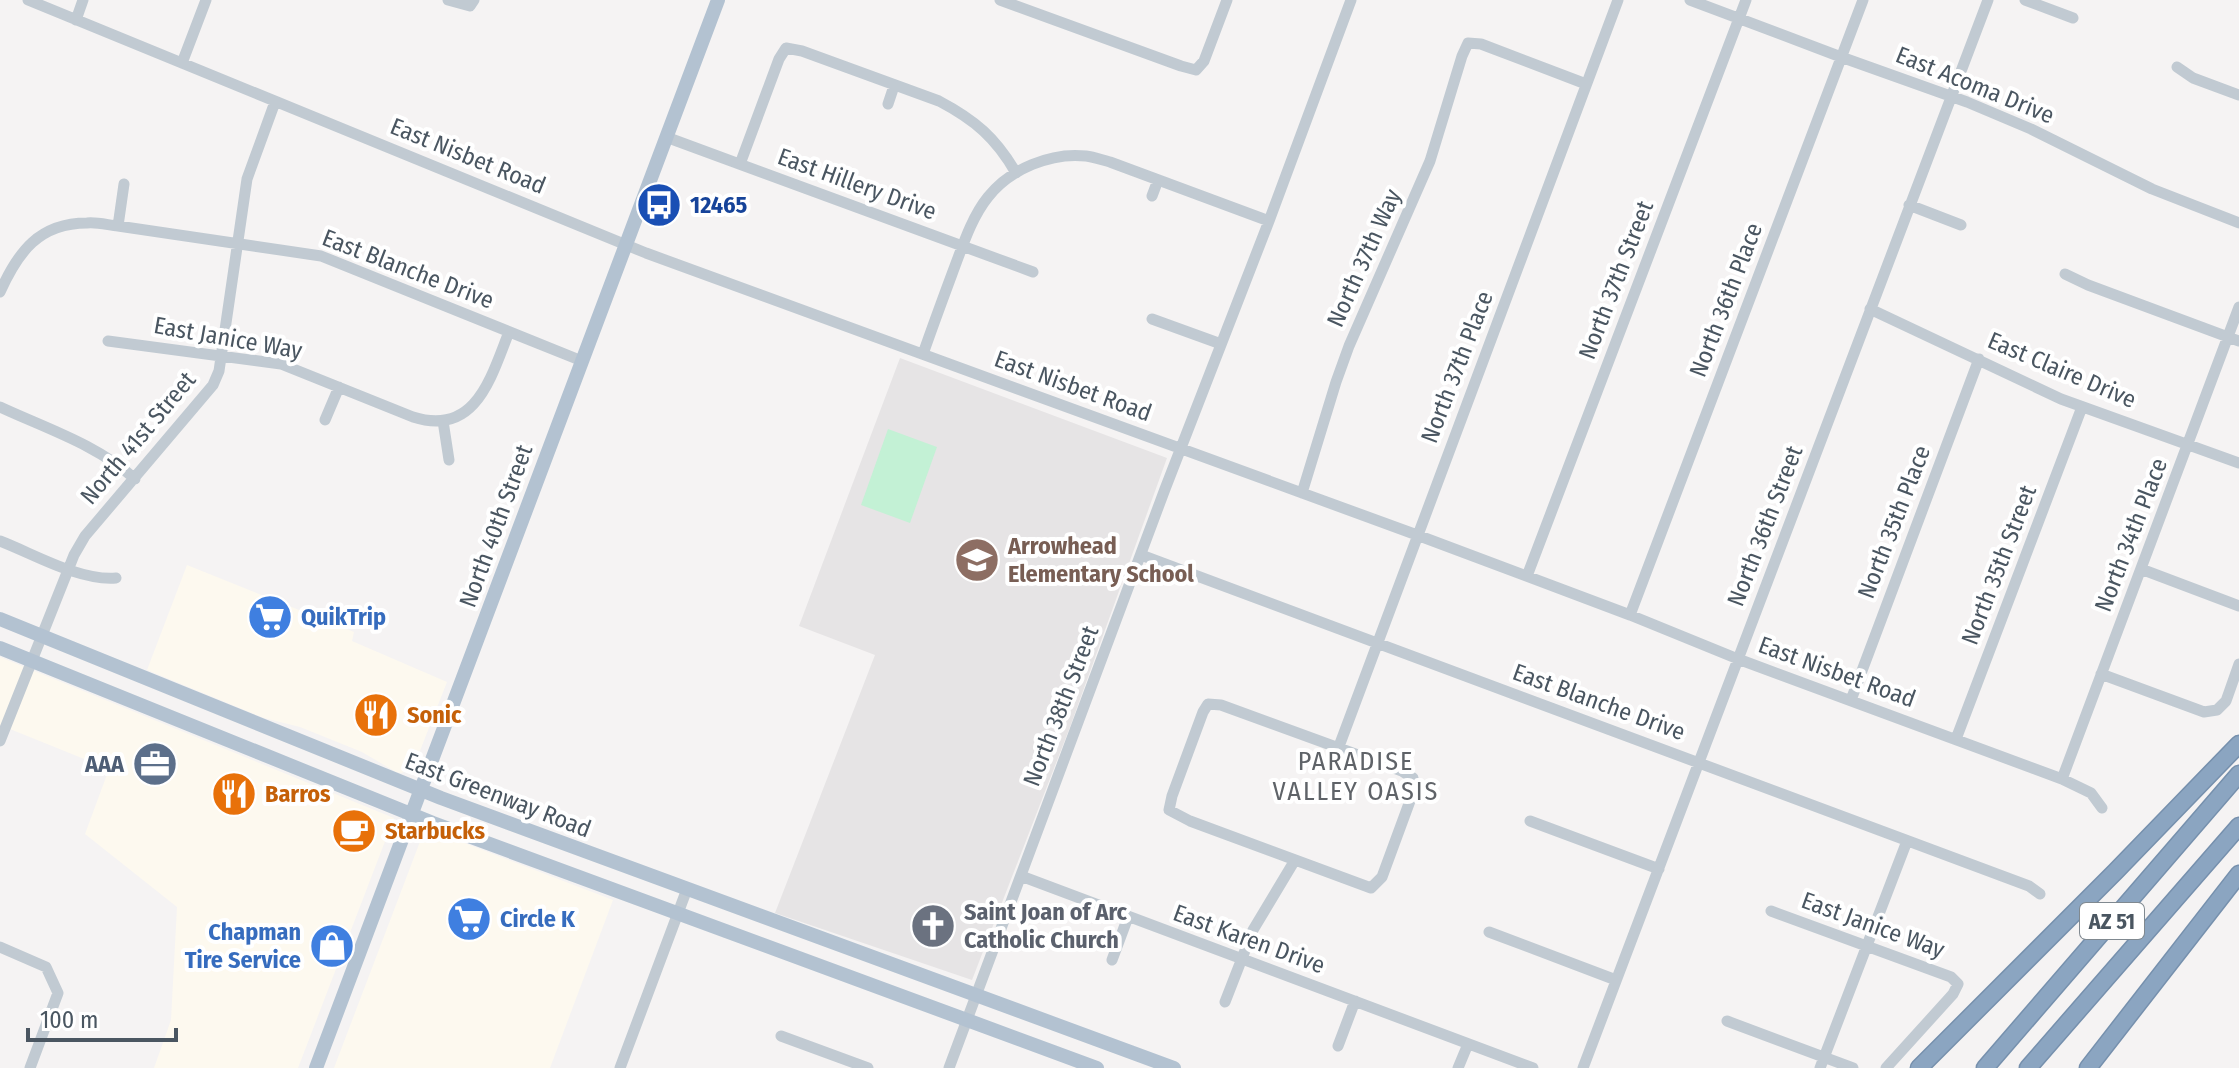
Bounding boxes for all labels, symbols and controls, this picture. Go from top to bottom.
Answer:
street label: East Acoma Drive [1892,41,2058,129]
street label: East Nisbet Road [386,112,550,200]
street label: East Hillery Drive [774,142,940,226]
bus stop icon: 12465 [635,181,683,229]
street label: North 37th Way [1321,185,1407,331]
place label: 12465 [690,191,748,219]
street label: North 37th Street [1573,197,1659,363]
street label: North 36th Place [1684,219,1768,381]
street label: East Blanche Drive [318,223,498,315]
street label: North 37th Place [1415,287,1499,447]
street label: East Janice Way [152,311,305,365]
street label: East Claire Drive [1984,326,2140,414]
street label: East Nisbet Road [991,345,1155,427]
street label: North 41st Street [75,366,202,510]
street label: North 40th Street [454,441,538,611]
street label: North 36th Street [1722,442,1809,610]
street label: North 35th Place [1852,442,1936,602]
street label: North 34th Place [2089,454,2173,616]
street label: North 35th Street [1956,481,2042,649]
place label: Arrowhead Elementary School [1007,532,1194,588]
school or university icon: Arrowhead Elementary School [953,536,1001,584]
supermarket icon: QuikTrip [246,593,294,641]
place label: QuikTrip [301,603,386,631]
street label: North 38th Street [1018,622,1105,790]
street label: East Nisbet Road [1755,631,1919,713]
street label: East Blanche Drive [1509,658,1689,746]
restaurant icon: Sonic [352,691,400,739]
place label: Sonic [407,701,462,729]
office icon: AAA [131,740,179,788]
district label: PARADISE VALLEY OASIS [1272,746,1440,807]
street label: East Greenway Road [401,747,595,843]
place label: AAA [84,750,125,778]
restaurant icon: Barros [210,770,258,818]
place label: Barros [265,780,331,808]
cafe icon: Starbucks [330,807,378,855]
place label: Starbucks [385,817,485,845]
street label: East Janice Way [1798,886,1949,964]
supermarket icon: Circle K [445,895,493,943]
place label: Saint Joan of Arc Catholic Church [964,898,1128,954]
street label: East Karen Drive [1169,899,1329,979]
church icon: Saint Joan of Arc Catholic Church [909,902,957,950]
road number: AZ 51 [2080,903,2144,939]
place label: Circle K [500,905,576,933]
place label: Chapman Tire Service [185,918,301,974]
shop icon: Chapman Tire Service [308,922,356,970]
scale bar [28,992,176,1042]
text: 100 m [40,1006,98,1034]

